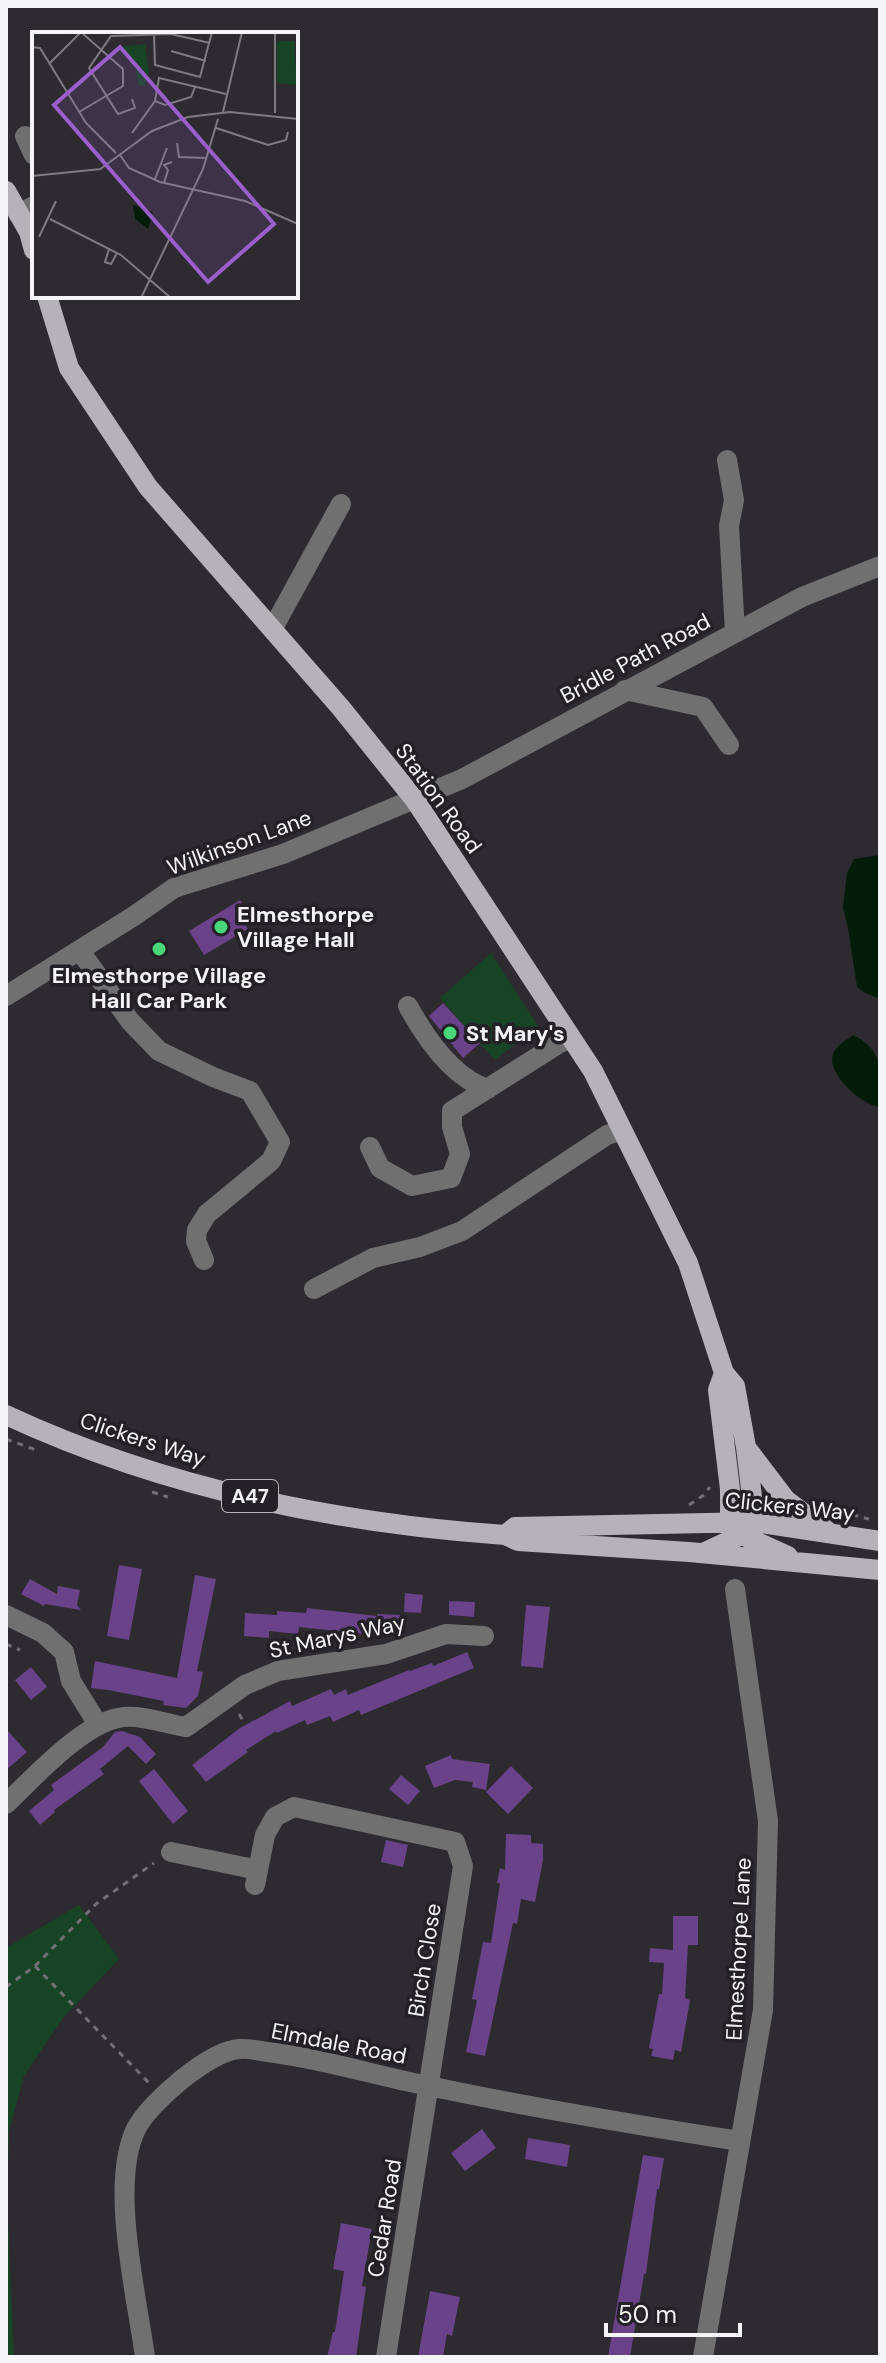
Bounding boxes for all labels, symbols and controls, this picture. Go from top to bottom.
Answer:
inset map [32,32,298,298]
street label: Bridle Path Road [555,607,715,710]
street label: Station Road [389,737,488,859]
street label: Wilkinson Lane [163,803,315,882]
place label: Elmesthorpe Village Hall [237,900,374,954]
marker: Elmesthorpe Village Hall [212,918,230,936]
marker: Elmesthorpe Village Hall Car Park [150,940,168,958]
place label: Elmesthorpe Village Hall Car Park [52,961,266,1015]
place label: St Mary's [466,1019,565,1048]
marker: St Mary's [441,1024,459,1042]
street label: Clickers Way [76,1406,209,1473]
road number: A47 [222,1480,278,1512]
street label: Clickers Way [724,1485,856,1528]
street label: St Marys Way [266,1608,408,1665]
street label: Elmesthorpe Lane [719,1857,758,2041]
street label: Birch Close [401,1901,448,2019]
street label: Elmdale Road [269,2016,409,2071]
street label: Cedar Road [361,2157,408,2279]
scale bar [606,2287,740,2337]
text: 50 m [618,2299,677,2330]

